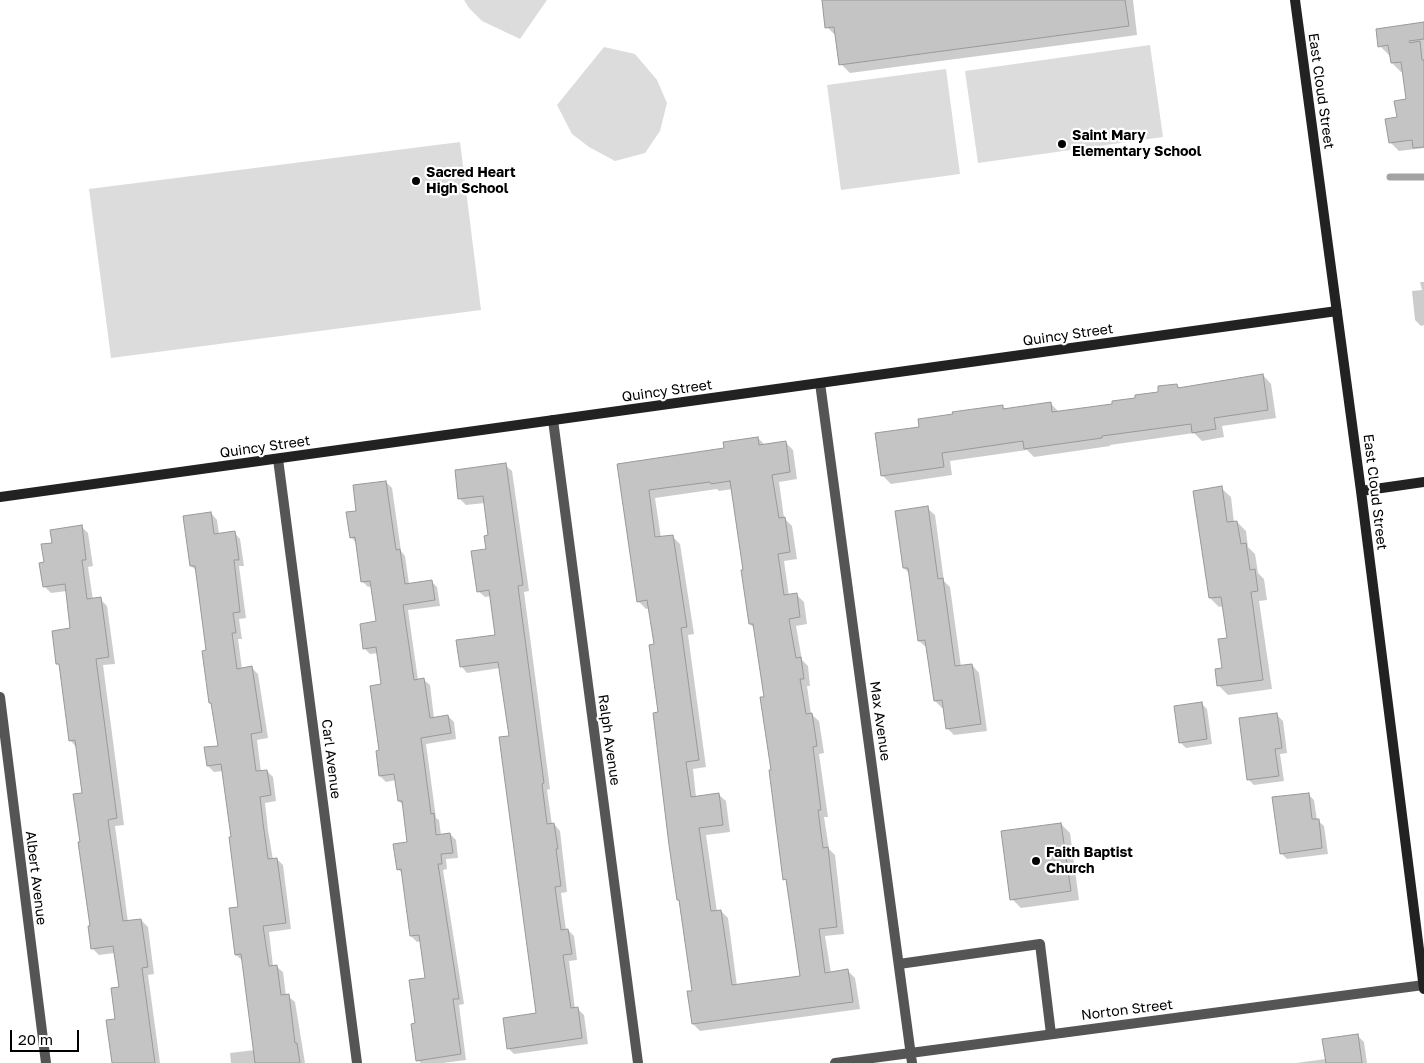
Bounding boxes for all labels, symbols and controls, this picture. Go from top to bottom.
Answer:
street label: East Cloud Street [1305,32,1337,150]
place label: Saint Mary Elementary School [1072,128,1201,160]
marker: Saint Mary Elementary School [1056,138,1068,150]
place label: Sacred Heart High School [426,165,516,198]
marker: Sacred Heart High School [410,175,422,187]
street label: Quincy Street [1022,320,1114,350]
street label: Quincy Street [621,376,713,406]
street label: Quincy Street [219,432,311,462]
street label: East Cloud Street [1360,433,1390,551]
street label: Max Avenue [866,680,894,762]
street label: Ralph Avenue [594,693,624,787]
street label: Carl Avenue [318,718,344,800]
street label: Albert Avenue [22,830,50,926]
place label: Faith Baptist Church [1046,845,1133,878]
marker: Faith Baptist Church [1030,855,1042,867]
street label: Norton Street [1080,996,1174,1024]
scale bar [12,1020,81,1052]
text: 20 m [18,1030,53,1048]

